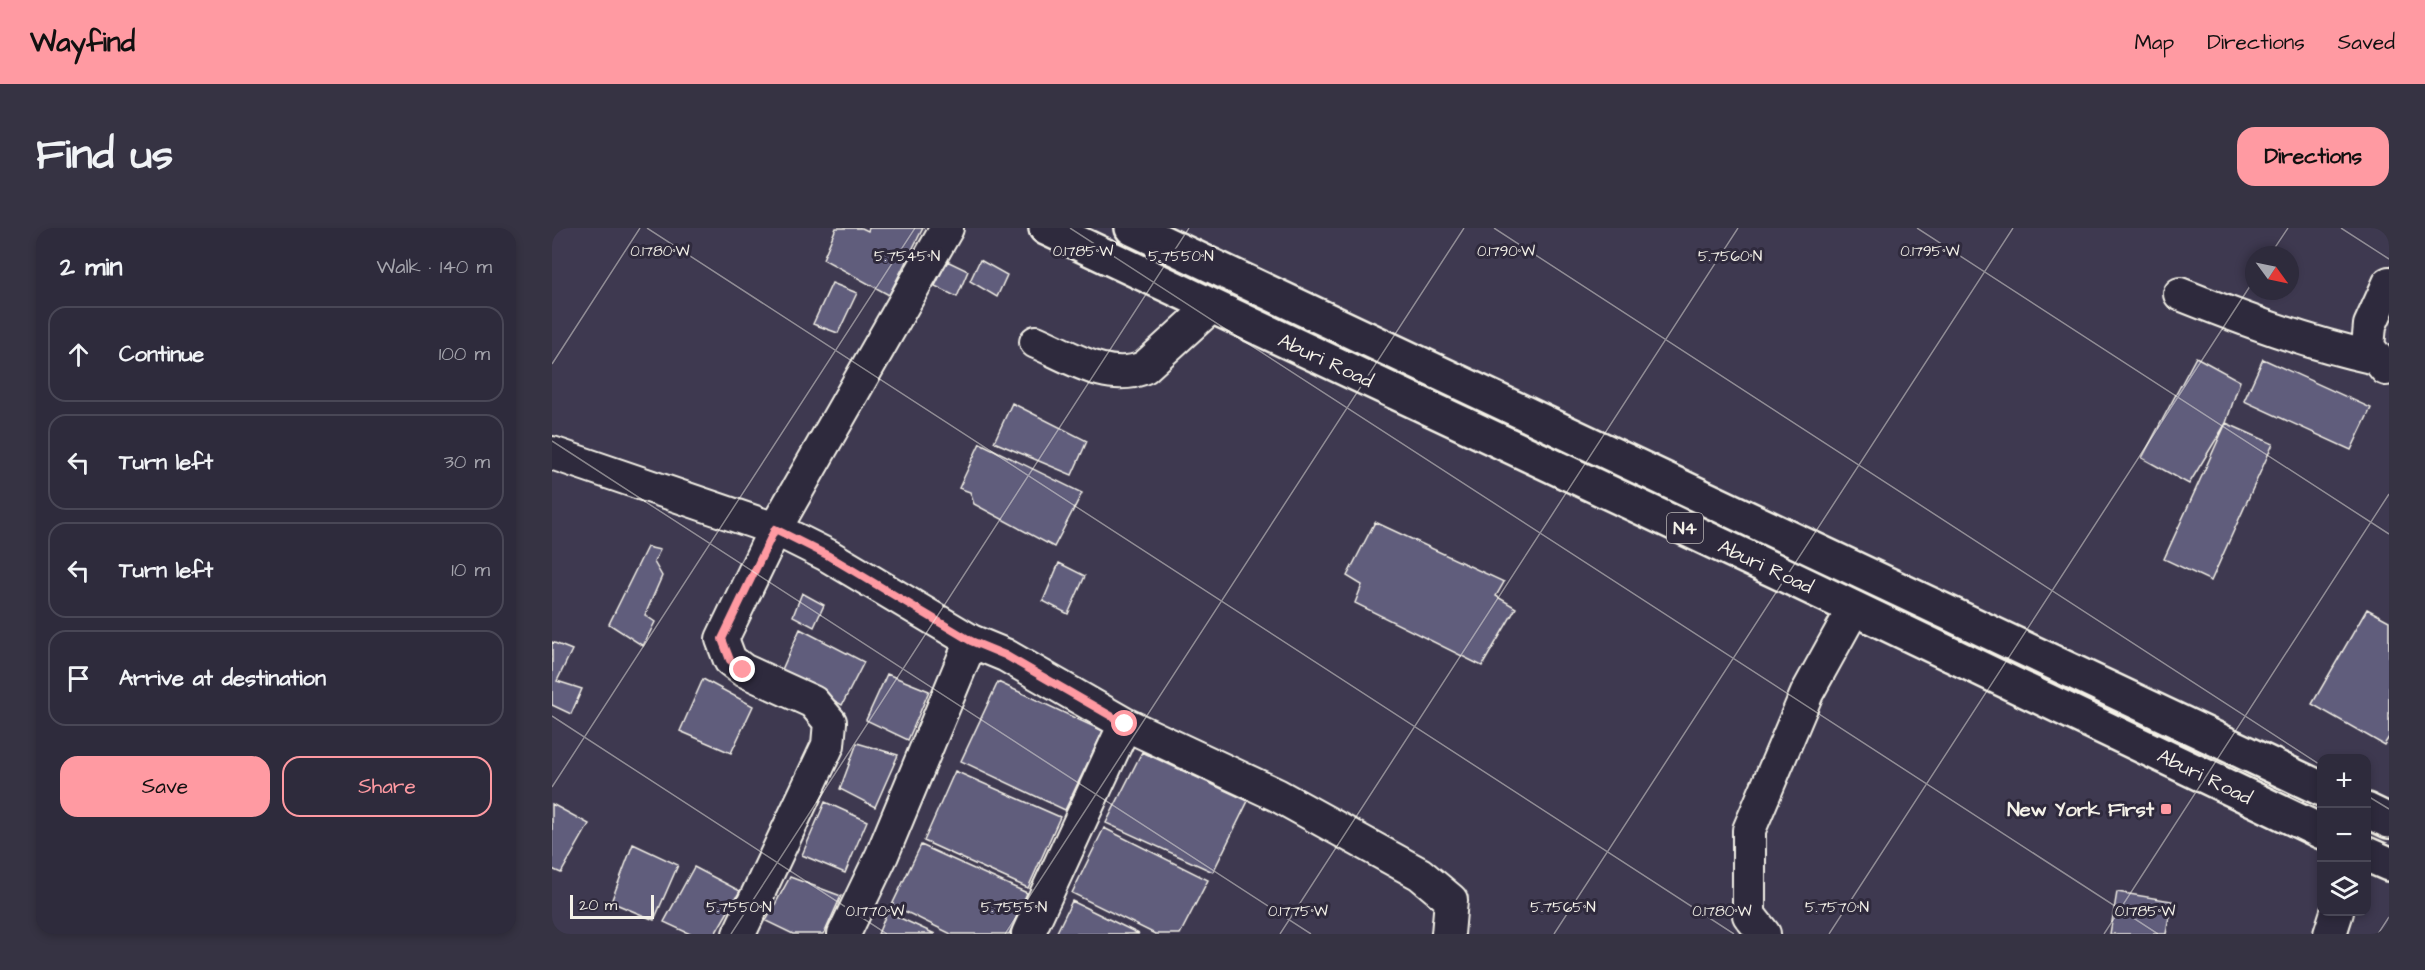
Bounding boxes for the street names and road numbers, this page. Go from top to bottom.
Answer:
street label: Aburi Road [1273,327,1378,395]
road number: N4 [1667,513,1703,543]
street label: Aburi Road [1713,533,1818,601]
street label: Aburi Road [2152,742,2257,812]

